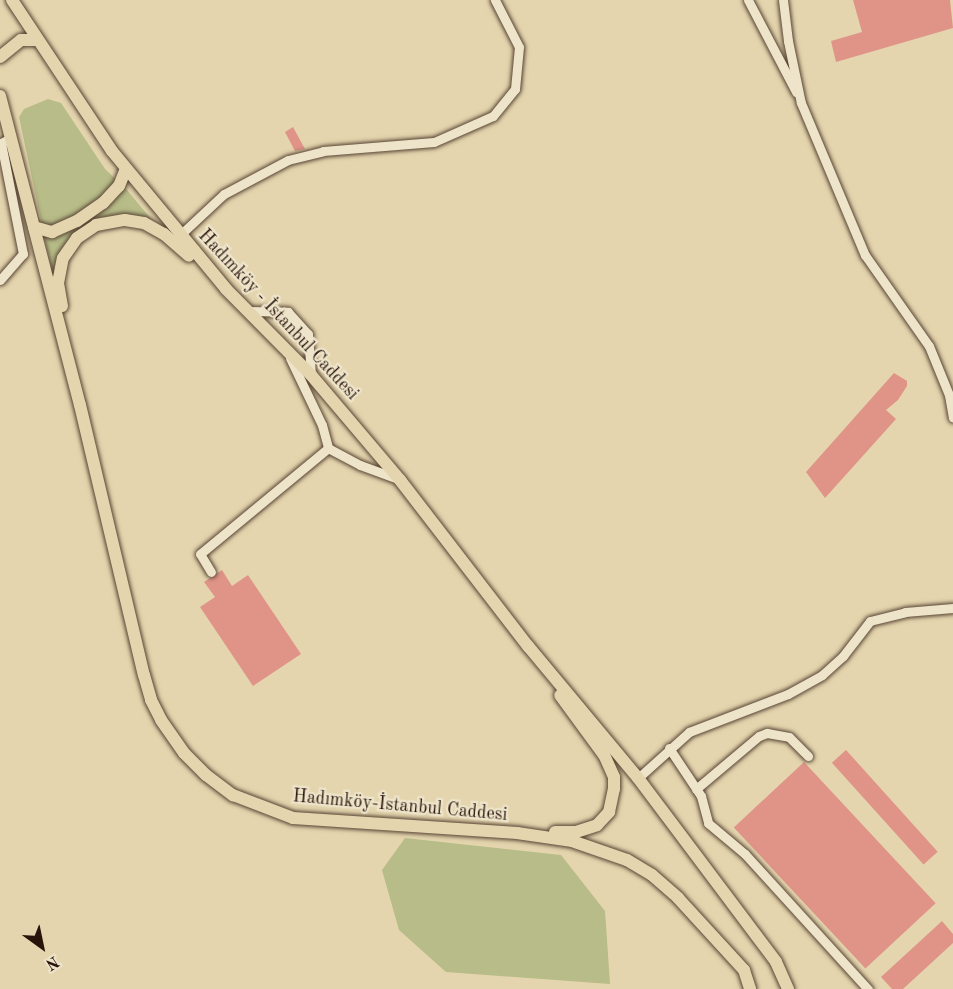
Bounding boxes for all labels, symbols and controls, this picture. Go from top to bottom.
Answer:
street label: Hadımköy - İstanbul Caddesi [193,225,363,405]
street label: Hadımköy-İstanbul Caddesi [292,786,508,826]
north arrow [12,917,72,977]
text: N [42,952,61,972]

